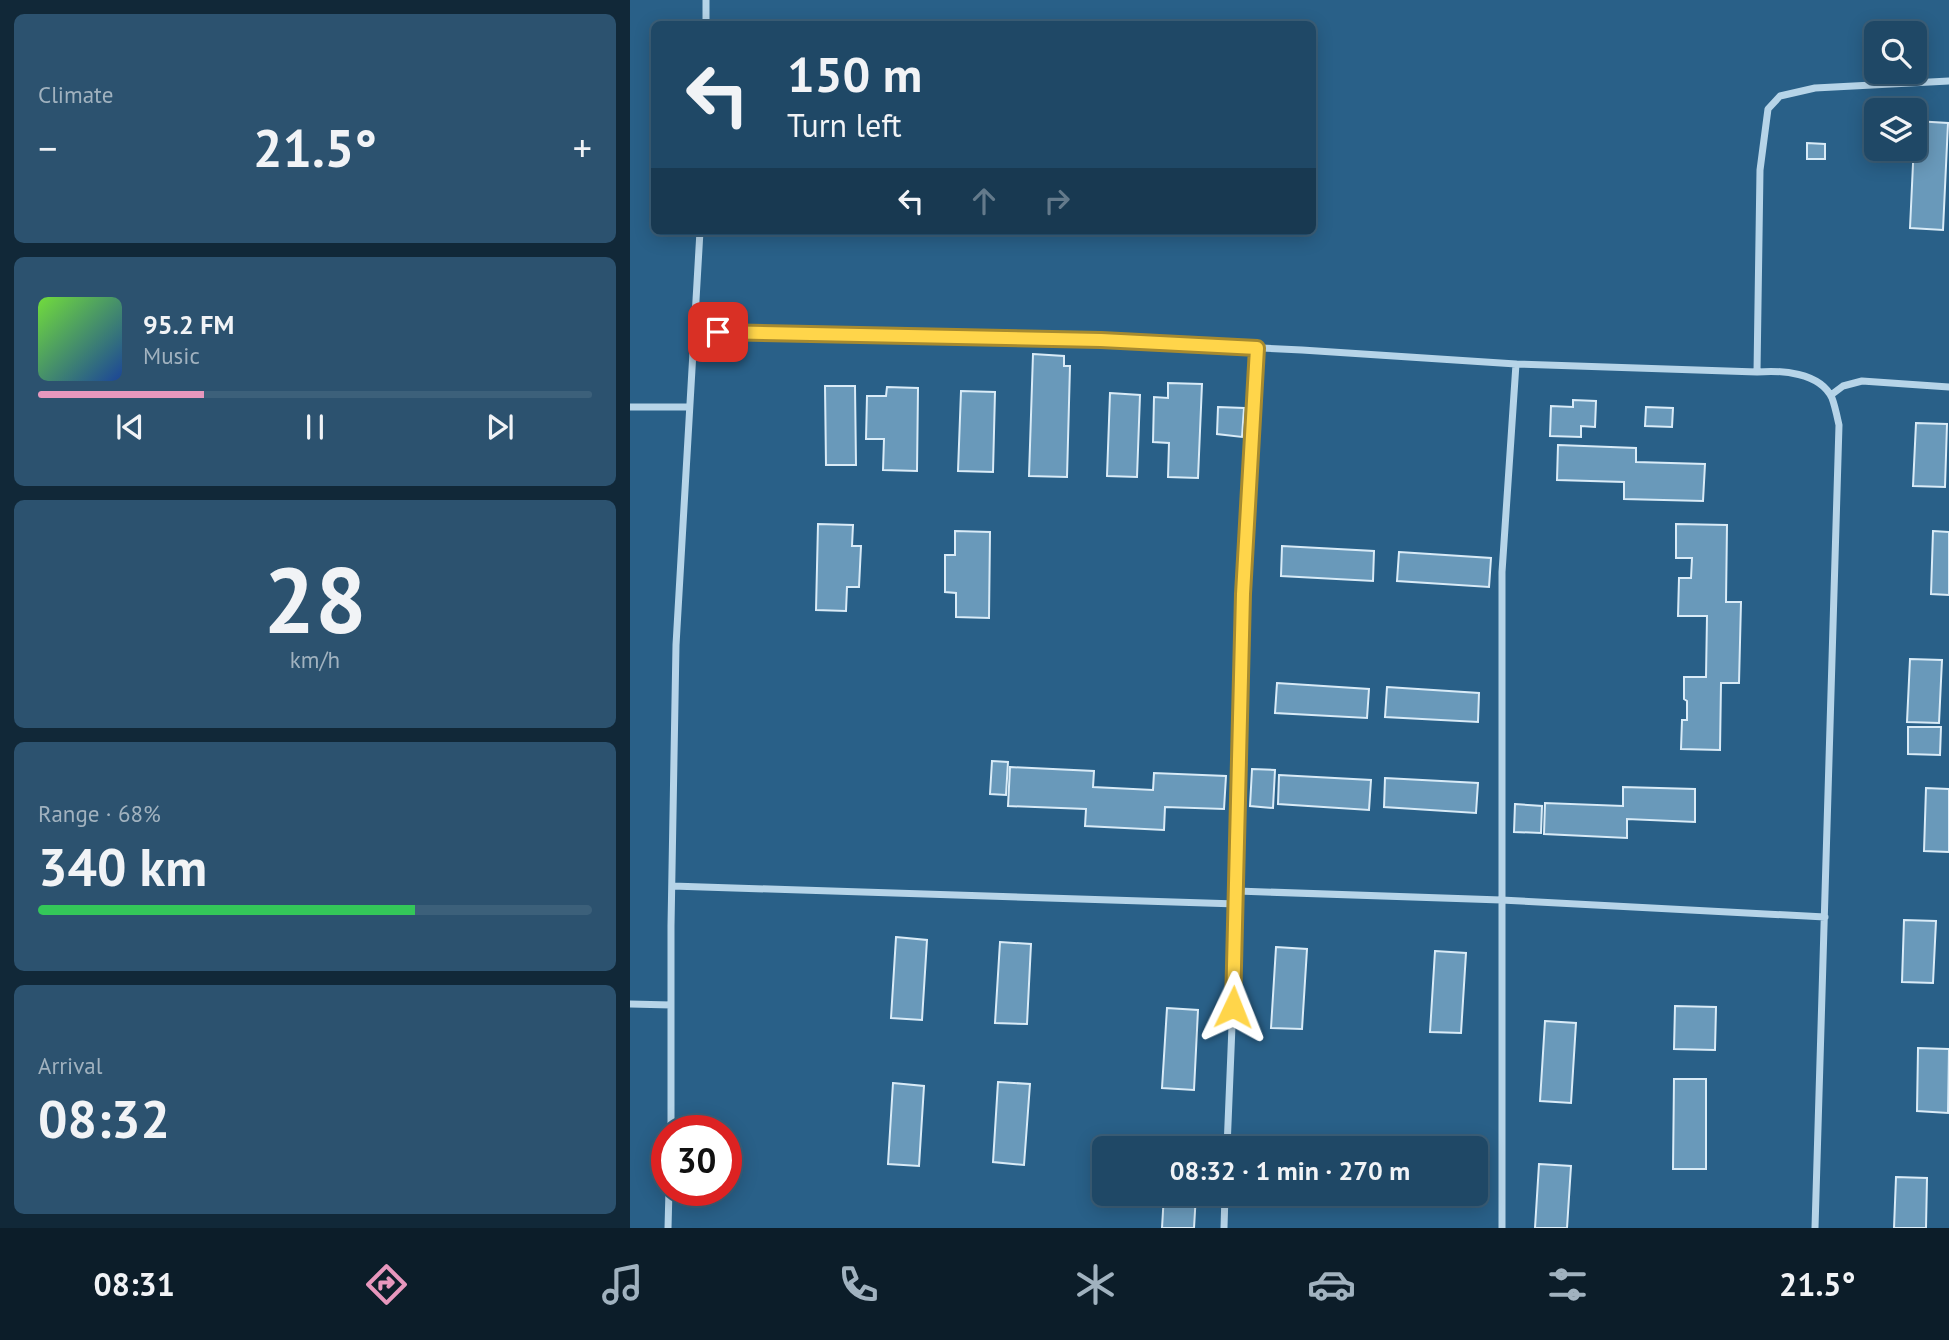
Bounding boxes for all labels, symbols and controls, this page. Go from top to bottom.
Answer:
map controls [1864,21,1927,161]
button: search [1864,21,1927,84]
text: 150 m [787,42,922,106]
icon: left [672,49,763,140]
text: Climate [38,80,113,109]
button: layers [1864,98,1927,161]
text: Turn left [787,104,902,146]
text: 21.5° [253,114,377,181]
text: − [38,123,57,172]
text: + [573,123,592,172]
icon: left [892,182,930,220]
icon: ahead [965,182,1003,220]
icon: right [1038,182,1076,220]
pin [688,302,748,362]
text: 95.2 FM [143,308,234,341]
icon: arrive [699,313,737,351]
text: Music [143,341,200,370]
icon: previous [111,408,149,446]
icon: pause [296,408,334,446]
icon: next [481,408,519,446]
text: 28 [263,540,367,658]
text: km/h [290,645,340,674]
text: Range · 68% [38,799,161,828]
text: 340 km [38,833,207,900]
position arrow [1196,970,1270,1044]
text: Arrival [38,1051,102,1080]
text: 08:32 [38,1085,170,1152]
speed limit sign: 30 [651,1115,742,1206]
text: 08:32 · 1 min · 270 m [1170,1154,1410,1187]
icon: directions [362,1260,411,1309]
icon: music [598,1260,647,1309]
icon: phone [834,1260,883,1309]
icon: climate [1071,1260,1120,1309]
icon: car [1307,1260,1356,1309]
icon: filters [1543,1260,1592,1309]
text: 08:31 [94,1263,175,1305]
text: 21.5° [1779,1263,1855,1305]

